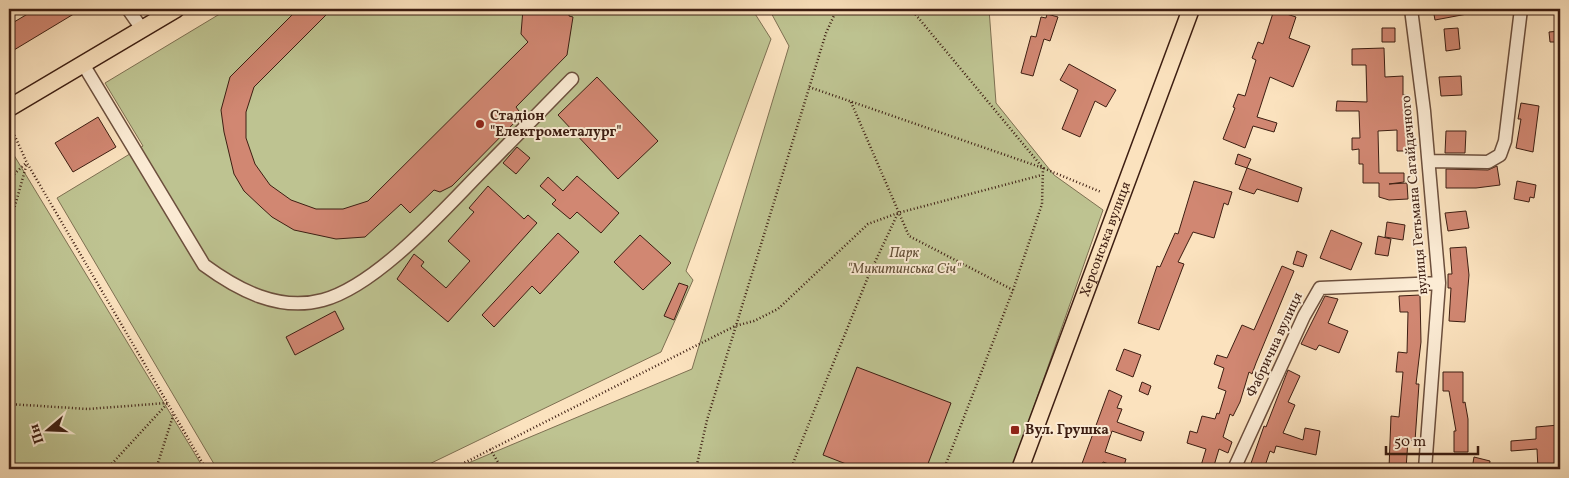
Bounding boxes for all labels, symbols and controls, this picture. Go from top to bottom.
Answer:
street label: вулиця Гетьмана Сагайдачного [1397,95,1433,295]
place label: Стадіон "Електрометалург" [490,107,622,142]
marker: Стадіон "Електрометалург" [474,118,486,130]
street label: Херсонська вулиця [1075,179,1135,300]
park label: Парк "Микитинська Січ" [847,244,962,279]
street label: Фабрична вулиця [1242,289,1308,401]
north arrow [22,406,72,456]
text: Пн [25,421,49,446]
place label: Вул. Грушка [1025,421,1109,440]
scale bar [1386,423,1479,455]
marker: Вул. Грушка [1009,424,1021,436]
text: 50 m [1394,432,1426,453]

